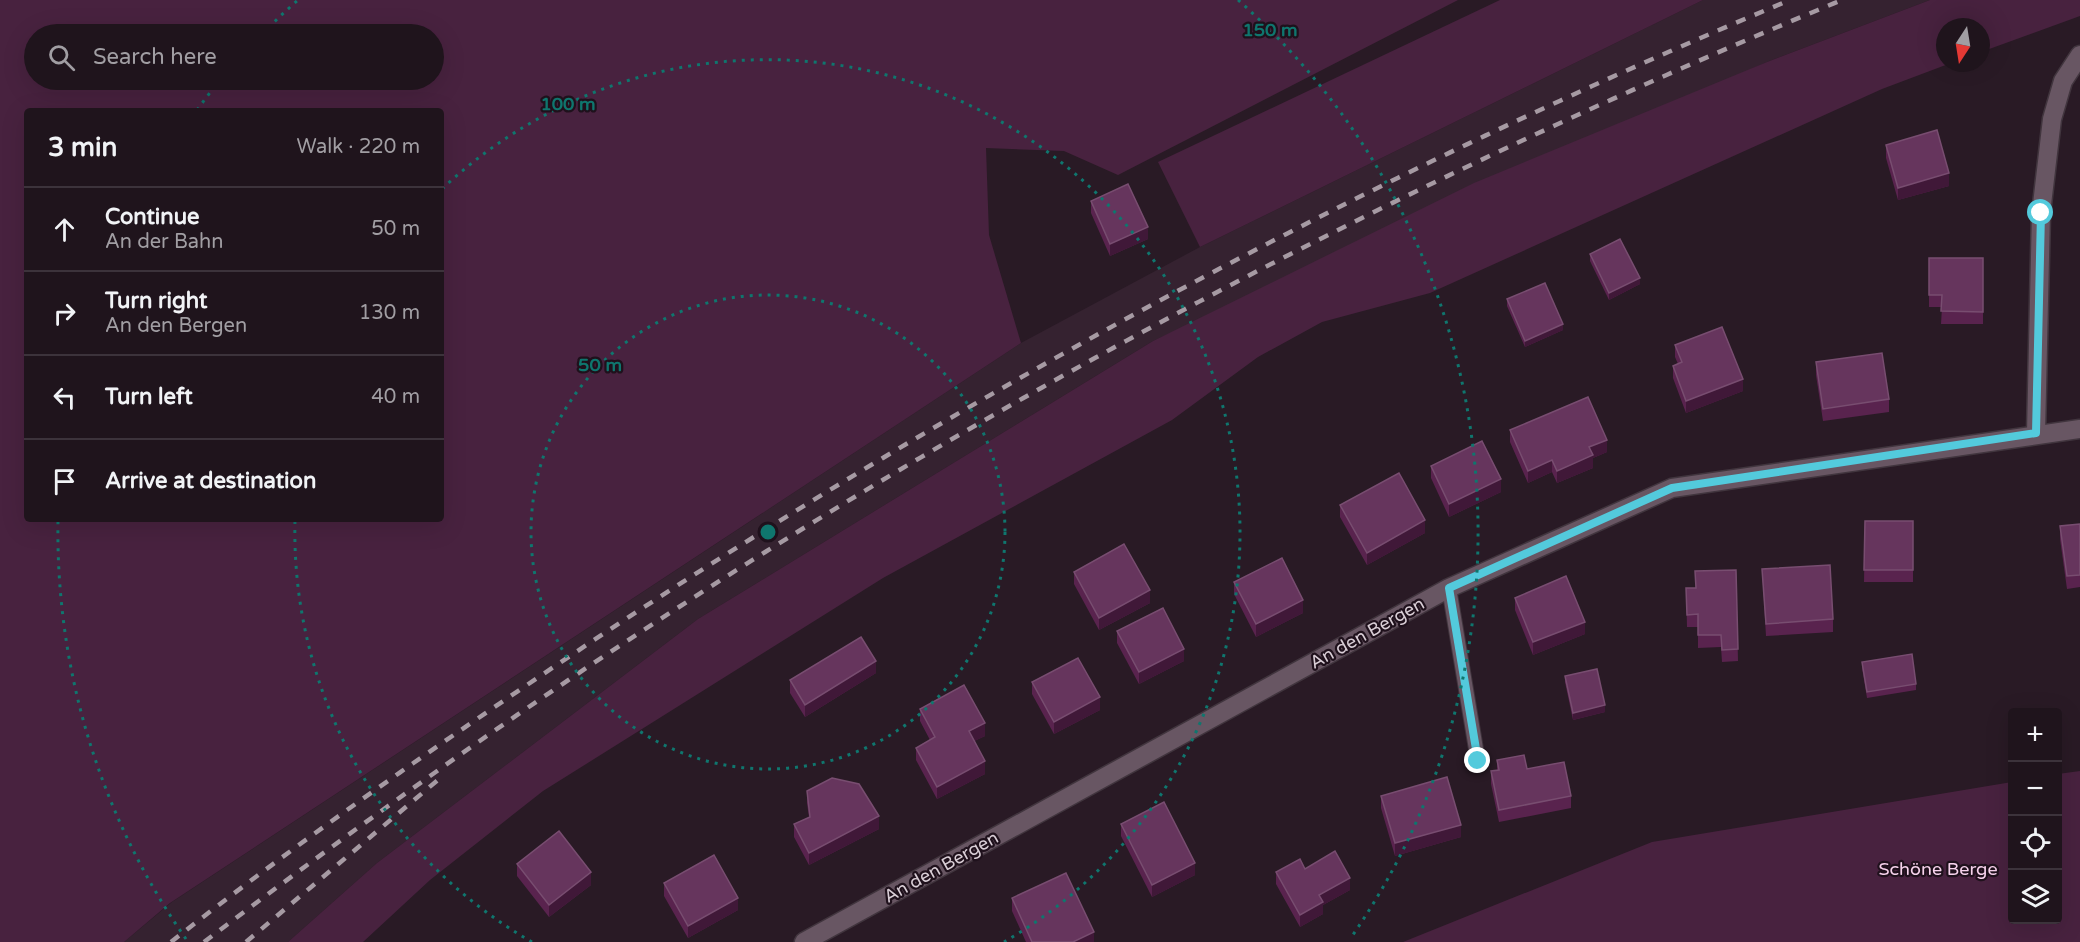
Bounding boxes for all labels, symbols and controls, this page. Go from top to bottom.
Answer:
north arrow [1936,18,1990,72]
text: 150 m [1242,19,1298,41]
search box [24,24,444,90]
icon: search [45,41,78,74]
text: Search here [93,44,217,70]
text: 100 m [540,93,596,115]
text: 3 min [48,132,117,163]
text: Walk · 220 m [297,135,420,159]
route start [2027,199,2053,225]
text: Continue [105,204,200,230]
icon: ahead [48,213,81,246]
text: 50 m [371,217,420,241]
text: An der Bahn [105,230,223,254]
text: Turn right [105,288,207,314]
icon: right [48,297,81,330]
text: 130 m [359,301,420,325]
text: An den Bergen [105,314,247,338]
text: 50 m [578,354,622,376]
icon: left [48,381,81,414]
text: Turn left [105,384,193,410]
text: 40 m [371,385,420,409]
icon: arrive [48,465,81,498]
text: Arrive at destination [105,468,316,494]
centre of rings [758,522,778,542]
street label: An den Bergen [1306,592,1428,674]
map controls [2008,708,2062,924]
button: + [2008,708,2062,762]
route end [1464,747,1490,773]
button: − [2008,762,2062,816]
button: locate [2008,816,2062,870]
street label: An den Bergen [880,826,1002,908]
park label: Schöne Berge [1878,858,1998,880]
button: layers [2008,870,2062,924]

